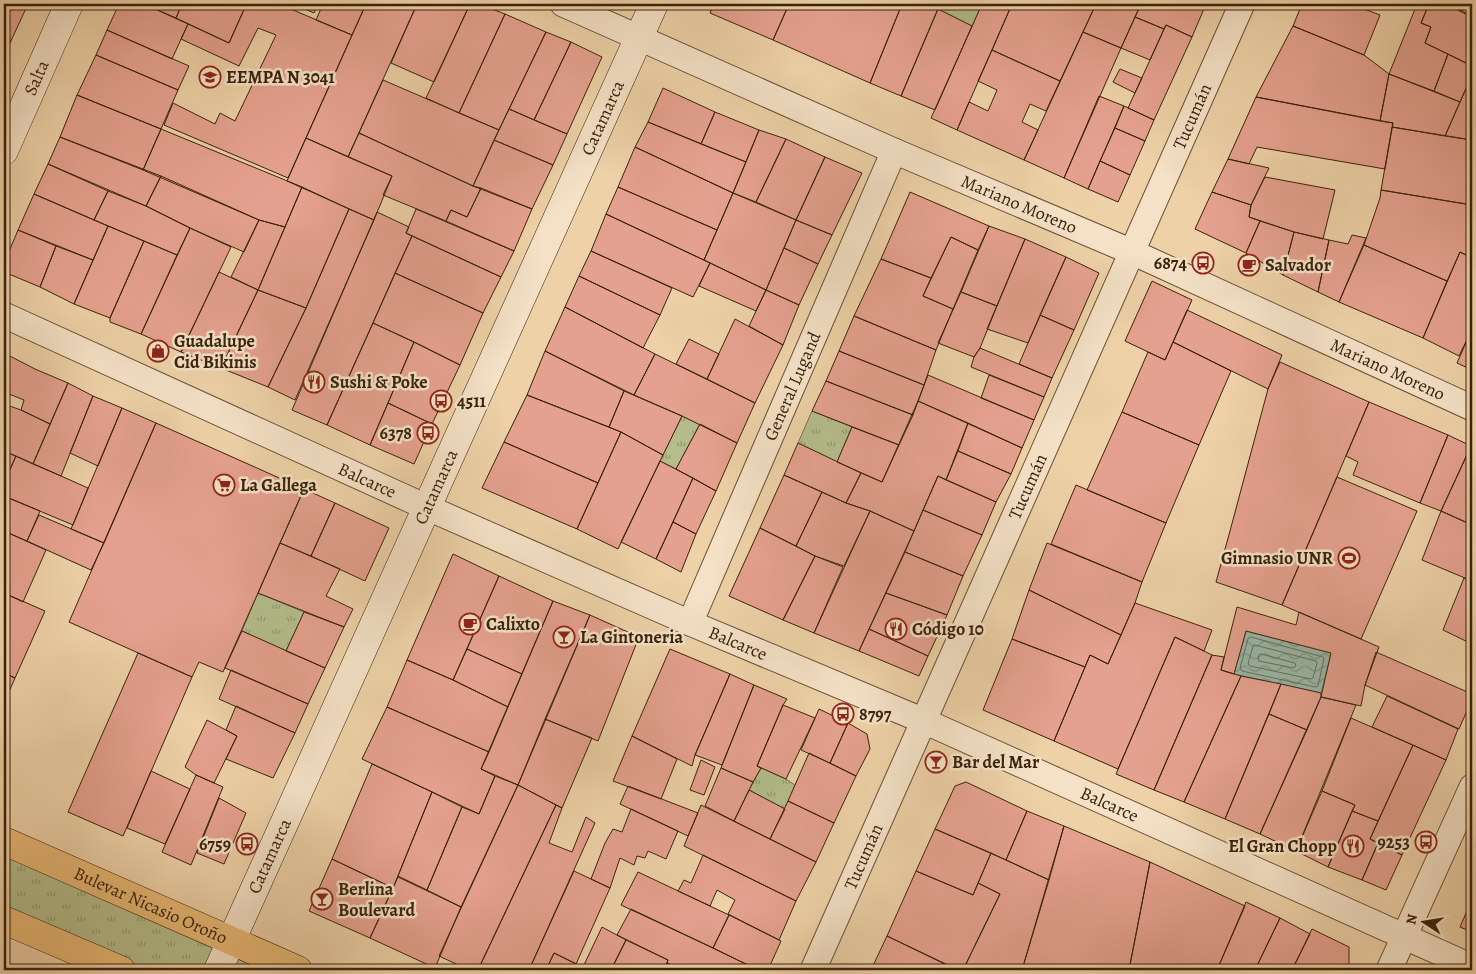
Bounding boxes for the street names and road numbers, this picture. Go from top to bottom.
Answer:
street label: Salta [18,56,55,99]
street label: Catamarca [575,76,630,159]
street label: Tucumán [1167,80,1217,153]
street label: Mariano Moreno [957,169,1081,239]
street label: General Lugand [758,328,827,444]
street label: Mariano Moreno [1326,333,1449,406]
street label: Catamarca [409,445,464,528]
street label: Tucumán [1003,450,1053,523]
street label: Balcarce [334,457,400,504]
street label: Balcarce [705,620,771,666]
street label: Balcarce [1076,781,1142,828]
street label: Catamarca [242,814,297,897]
street label: Tucumán [838,820,888,893]
street label: Bulevar Nicasio Oroño [70,861,231,950]

